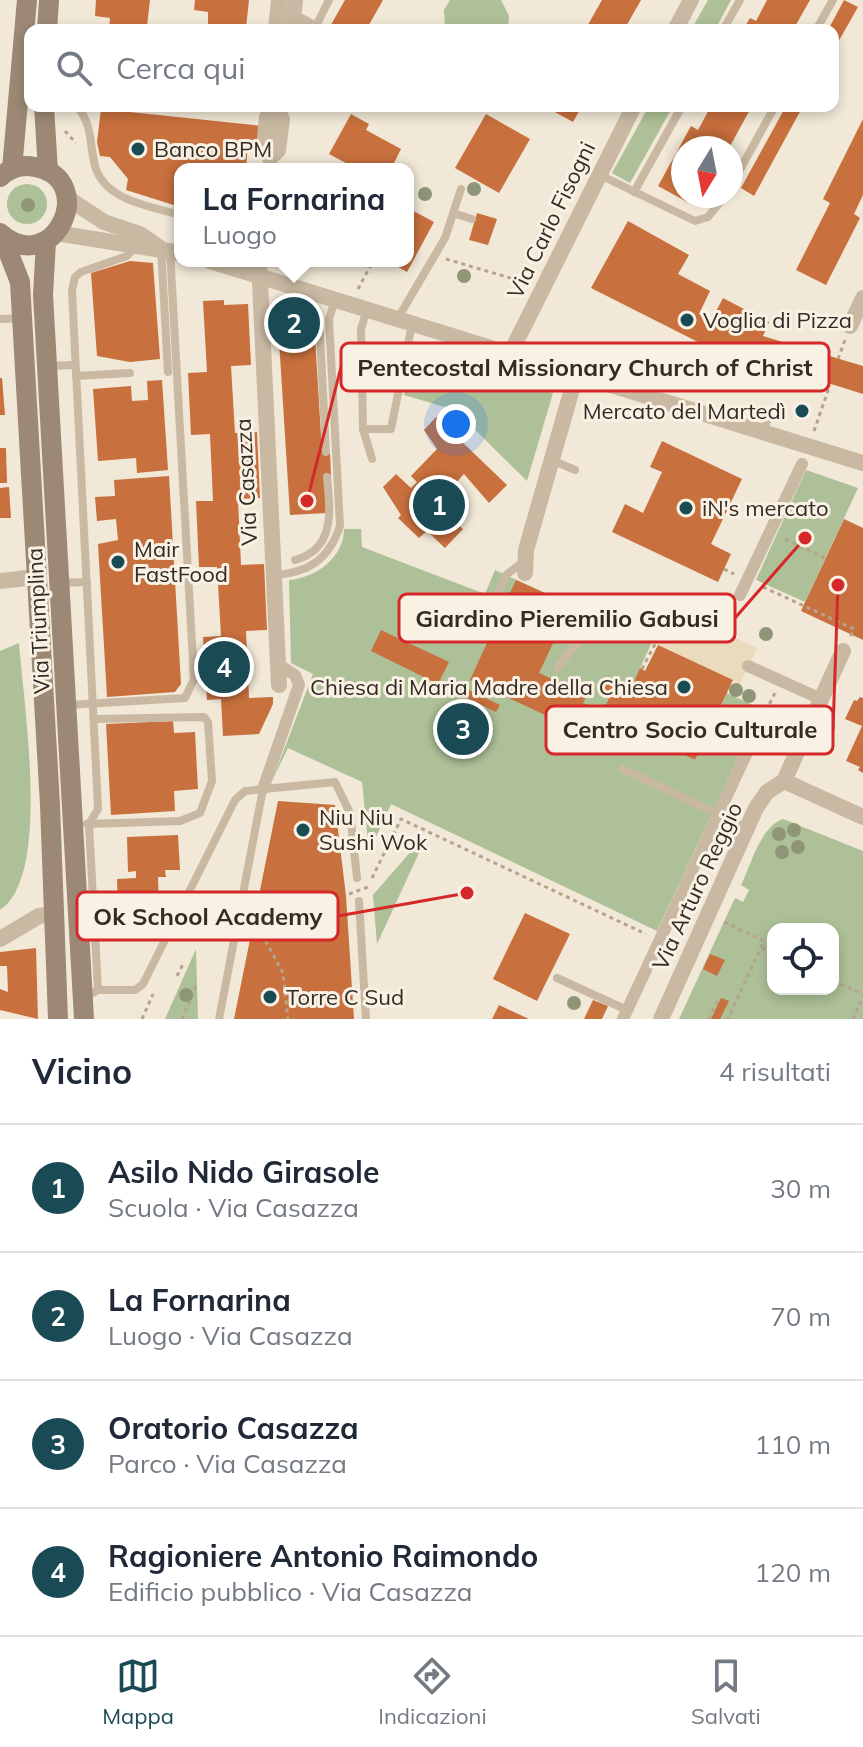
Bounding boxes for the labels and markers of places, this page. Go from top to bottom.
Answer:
place label: Banco BPM [154,135,272,163]
marker: Banco BPM [129,140,147,158]
pin: 2 [268,293,320,353]
place label: Voglia di Pizza [703,306,852,334]
marker: Voglia di Pizza [678,311,696,329]
callout: Pentecostal Missionary Church of Christ [341,343,829,391]
place label: Mercato del Martedì [583,397,786,425]
marker: Mercato del Martedì [793,402,811,420]
pin: 1 [413,475,465,535]
place label: iN's mercato [702,494,828,522]
marker: iN's mercato [677,499,695,517]
place label: Mair FastFood [134,535,228,588]
marker: Mair FastFood [109,553,127,571]
callout: Giardino Pieremilio Gabusi [399,594,735,642]
pin: 4 [198,637,250,697]
place label: Chiesa di Maria Madre della Chiesa [310,673,668,701]
marker: Chiesa di Maria Madre della Chiesa [675,678,693,696]
pin: 3 [437,699,489,759]
callout: Centro Socio Culturale [546,706,833,754]
place label: Niu Niu Sushi Wok [319,803,428,856]
marker: Niu Niu Sushi Wok [294,821,312,839]
callout: Ok School Academy [77,892,338,940]
place label: Torre C Sud [286,983,404,1011]
marker: Torre C Sud [261,988,279,1006]

